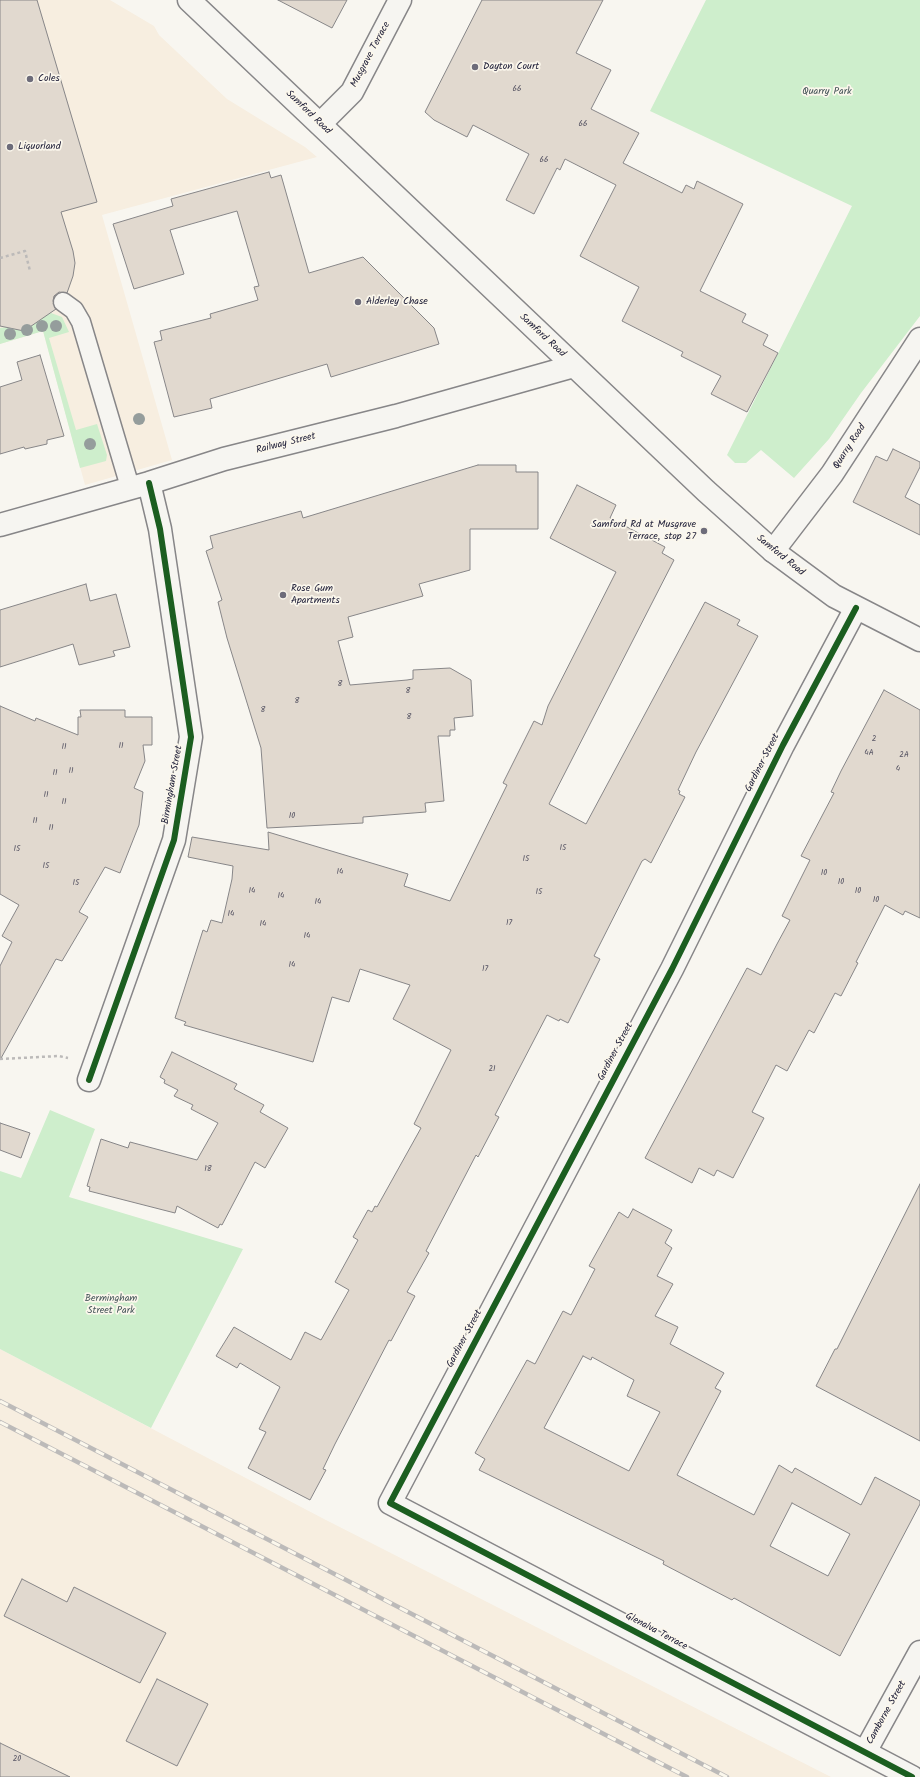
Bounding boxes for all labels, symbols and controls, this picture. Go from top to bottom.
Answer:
street label: Musgrave Terrace [349,20,393,90]
place label: Dayton Court [483,61,539,73]
marker: Dayton Court [470,62,480,72]
place label: Coles [38,73,60,85]
marker: Coles [25,74,35,84]
house number: 66 [513,85,521,95]
park label: Quarry Park [802,86,852,98]
street label: Samford Road [283,88,333,138]
house number: 66 [579,120,587,130]
place label: Liquorland [18,141,61,153]
marker: Liquorland [5,142,15,152]
house number: 66 [540,156,548,166]
place label: Alderley Chase [366,296,428,308]
marker: Alderley Chase [353,297,363,307]
street label: Samford Road [516,312,568,360]
street label: Quarry Road [831,422,869,472]
street label: Railway Street [255,431,317,457]
place label: Samford Rd at Musgrave Terrace, stop 27 [592,519,696,542]
marker: Samford Rd at Musgrave Terrace, stop 27 [699,526,709,536]
street label: Samford Road [753,533,807,579]
place label: Rose Gum Apartments [291,583,340,606]
marker: Rose Gum Apartments [278,590,288,600]
house number: 8 [338,680,342,690]
house number: 8 [406,687,410,697]
house number: 8 [295,697,299,707]
house number: 8 [261,706,265,716]
house number: 8 [407,713,411,723]
street label: Gardiner Street [743,732,783,794]
house number: 2 [872,735,876,745]
house number: 11 [118,742,124,752]
house number: 11 [61,743,67,753]
street label: Birmingham Street [160,745,186,825]
house number: 4A [864,749,874,759]
house number: 2A [899,751,909,761]
house number: 4 [896,765,900,775]
house number: 11 [68,767,74,777]
house number: 11 [52,769,58,779]
house number: 11 [43,791,49,801]
house number: 11 [61,798,67,808]
house number: 10 [289,812,295,822]
house number: 11 [32,817,38,827]
house number: 11 [48,824,54,834]
house number: 15 [560,844,566,854]
house number: 15 [14,845,20,855]
house number: 15 [523,855,529,865]
house number: 15 [43,862,49,872]
house number: 14 [337,868,343,878]
house number: 10 [821,869,827,879]
house number: 10 [838,878,844,888]
house number: 15 [73,879,79,889]
house number: 14 [249,887,255,897]
house number: 10 [855,887,861,897]
house number: 15 [536,888,542,898]
house number: 14 [278,892,284,902]
house number: 10 [873,896,879,906]
house number: 14 [315,898,321,908]
house number: 14 [228,910,234,920]
house number: 17 [506,919,512,929]
house number: 14 [260,920,266,930]
house number: 14 [304,932,310,942]
house number: 14 [289,961,295,971]
house number: 17 [482,965,488,975]
street label: Gardiner Street [596,1021,636,1083]
house number: 21 [488,1065,496,1075]
house number: 18 [204,1165,212,1175]
park label: Bermingham Street Park [85,1293,137,1316]
street label: Gardiner Street [445,1308,485,1370]
street label: Glenalva Terrace [623,1611,689,1653]
street label: Camborne Street [865,1679,909,1747]
house number: 20 [13,1755,21,1765]

